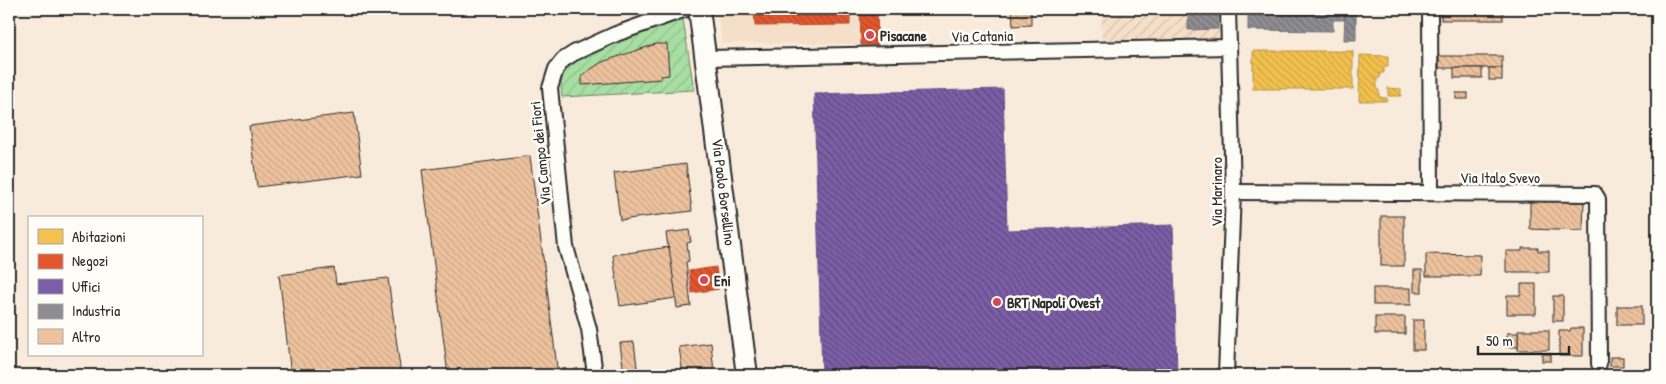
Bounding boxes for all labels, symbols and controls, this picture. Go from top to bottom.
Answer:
place label: Pisacane [880,25,927,46]
street label: Via Catania [951,25,1013,47]
marker: Pisacane [864,29,876,41]
street label: Via Campo dei Fiori [524,100,556,206]
street label: Via Paolo Borsellino [707,137,741,247]
street label: Via Marinaro [1206,157,1227,227]
street label: Via Italo Svevo [1460,167,1540,188]
legend [28,216,202,356]
text: Abitazioni [72,226,126,247]
text: Negozi [72,250,108,271]
place label: Eni [714,270,731,291]
marker: Eni [698,274,710,286]
text: Uffici [72,276,101,297]
place label: BRT Napoli Ovest [1007,292,1101,314]
marker: BRT Napoli Ovest [991,296,1003,308]
text: Industria [72,300,120,321]
scale bar [1478,324,1570,356]
text: Altro [72,326,100,347]
text: 50 m [1486,330,1513,351]

